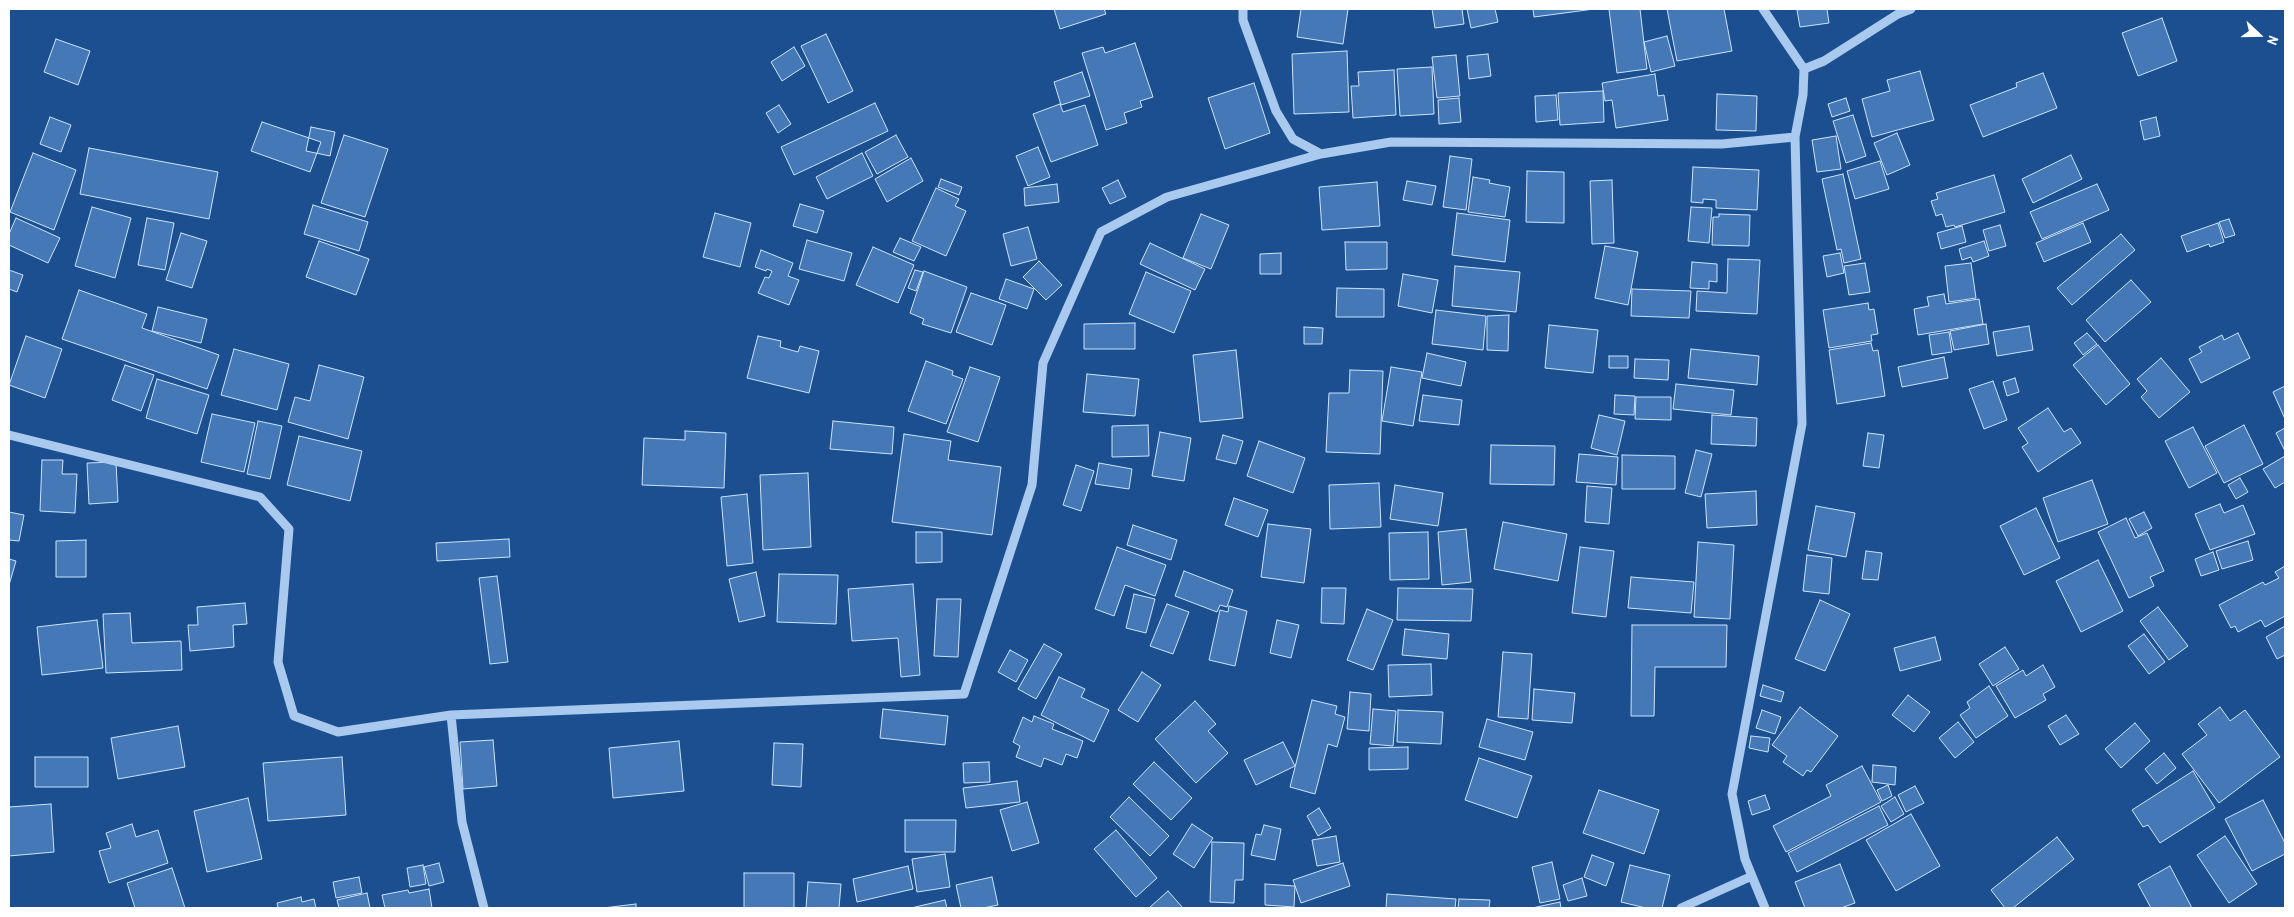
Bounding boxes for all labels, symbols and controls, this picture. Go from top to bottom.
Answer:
north arrow [2234,10,2284,60]
text: N [2263,33,2283,47]

